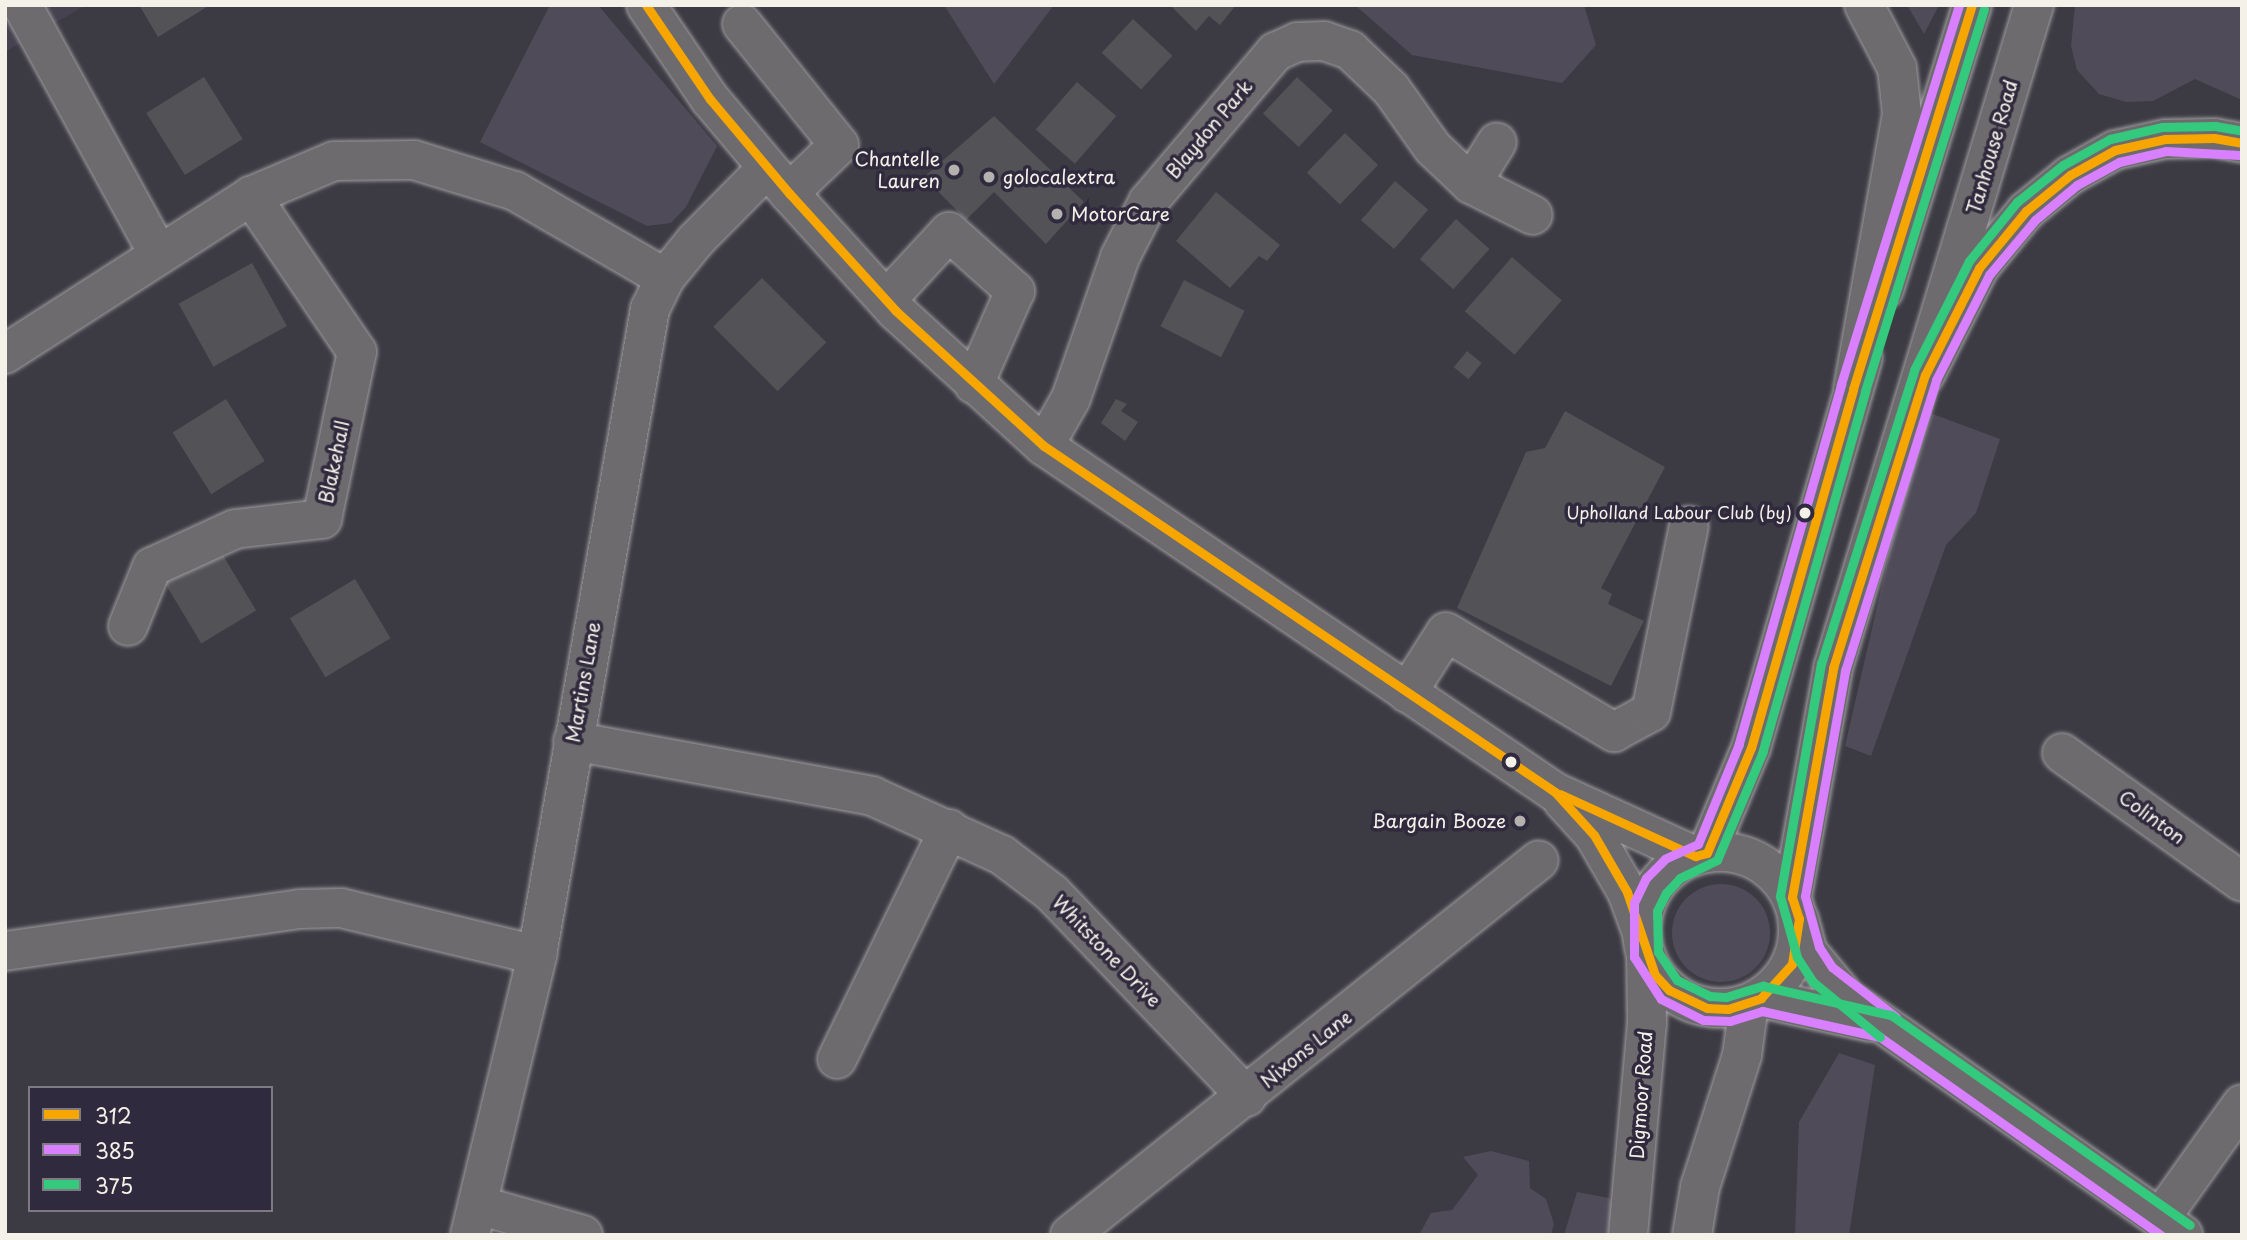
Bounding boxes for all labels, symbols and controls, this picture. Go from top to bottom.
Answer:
street label: Blaydon Park [1161,75,1257,183]
street label: Tanhouse Road [1962,77,2022,217]
place label: Chantelle Lauren [855,148,940,192]
marker: Chantelle Lauren [946,162,962,178]
place label: golocalextra [1003,166,1115,188]
marker: golocalextra [981,169,997,185]
place label: MotorCare [1071,203,1170,225]
marker: MotorCare [1049,206,1065,222]
street label: Blakehall [314,418,354,506]
place label: Upholland Labour Club (by) [1565,503,1792,523]
marker: Upholland Labour Club (by) [1798,506,1812,520]
street label: Martins Lane [561,620,605,744]
unlabelled marker [1504,755,1518,769]
street label: Colinton [2114,785,2190,849]
place label: Bargain Booze [1372,810,1506,832]
marker: Bargain Booze [1512,813,1528,829]
street label: Whitstone Drive [1048,890,1166,1012]
street label: Nixons Lane [1255,1005,1357,1093]
street label: Digmoor Road [1625,1030,1657,1160]
legend [28,1086,273,1212]
text: 312 [95,1099,132,1131]
text: 385 [95,1134,135,1166]
text: 375 [95,1169,133,1201]

